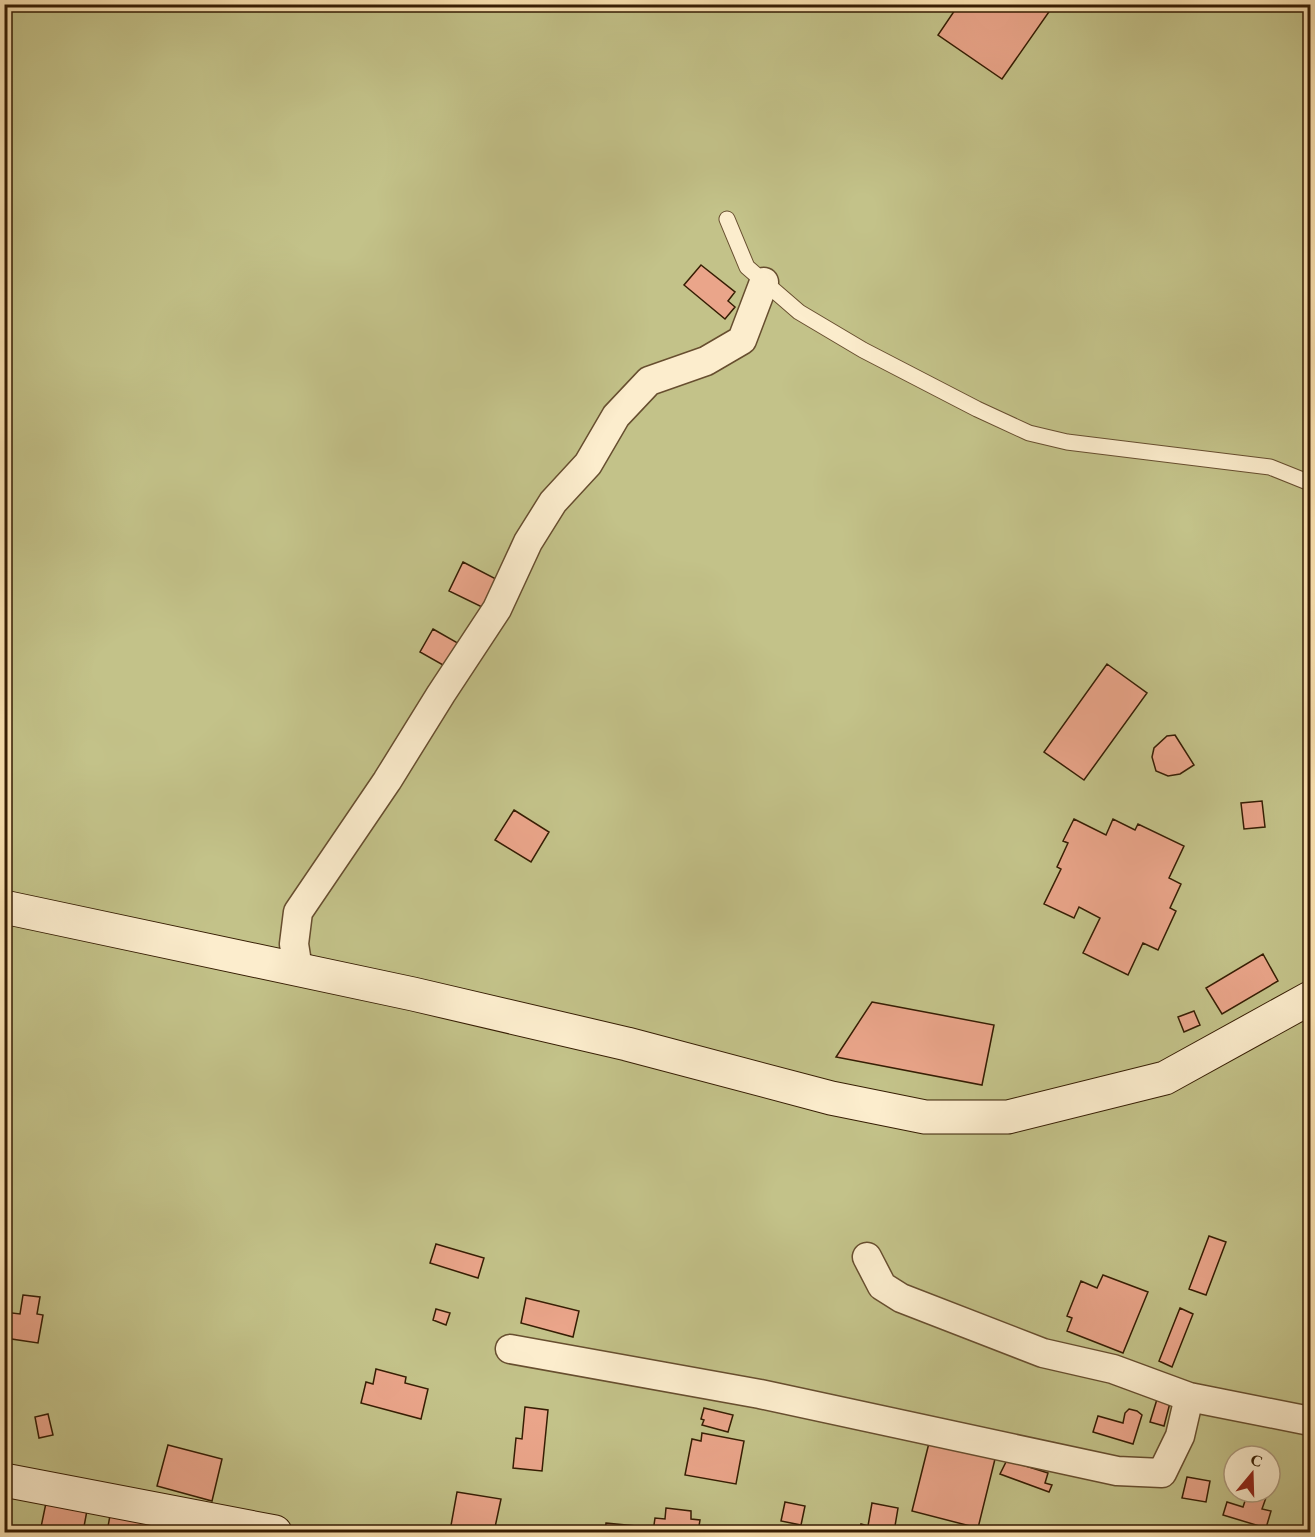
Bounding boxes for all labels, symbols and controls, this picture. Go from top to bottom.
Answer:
north arrow [1222,1444,1282,1504]
text: С [1248,1449,1266,1472]

